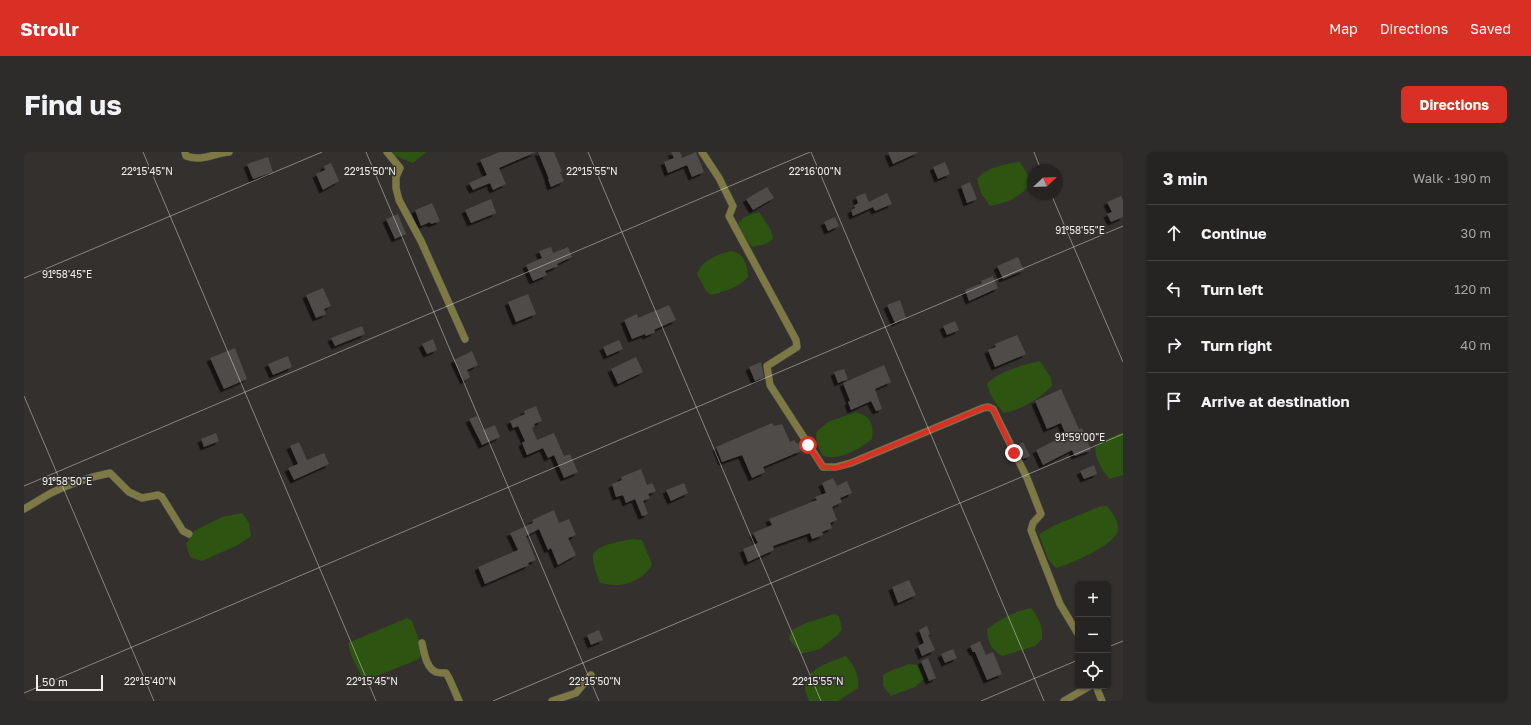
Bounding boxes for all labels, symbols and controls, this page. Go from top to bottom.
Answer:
text: Strollr [20,17,79,40]
text: Map [1329,20,1358,37]
text: Directions [1380,20,1448,37]
text: Saved [1470,20,1511,37]
button: Directions [1401,86,1507,123]
text: Find us [24,88,122,121]
north arrow [1027,164,1063,200]
text: 22°15'45"N [121,165,173,177]
text: 22°15'50"N [344,165,396,177]
text: 22°15'55"N [566,165,618,177]
text: 22°16'00"N [789,165,841,177]
text: 3 min [1163,168,1207,189]
text: Walk · 190 m [1413,170,1491,186]
icon: ahead [1163,222,1185,244]
text: 91°58'55"E [1055,224,1105,236]
text: Continue [1201,224,1267,242]
text: 30 m [1461,225,1491,241]
text: 91°58'45"E [42,268,92,280]
icon: left [1163,278,1185,300]
text: Turn left [1201,280,1263,298]
text: 120 m [1454,281,1491,297]
icon: right [1163,334,1185,356]
text: Turn right [1201,336,1272,354]
text: 40 m [1460,337,1491,353]
icon: arrive [1163,390,1185,412]
text: Arrive at destination [1201,392,1350,410]
text: 91°59'00"E [1055,431,1105,443]
route start [799,436,817,454]
route end [1005,444,1023,462]
text: 91°58'50"E [42,475,92,487]
map controls [1075,581,1111,689]
button: + [1075,581,1111,617]
button: − [1075,617,1111,653]
button: locate [1075,653,1111,689]
scale bar [36,673,103,692]
text: 50 m [42,675,68,688]
text: 22°15'40"N [124,675,176,687]
text: 22°15'45"N [346,675,398,687]
text: 22°15'50"N [569,675,621,687]
text: 22°15'55"N [792,675,844,687]

